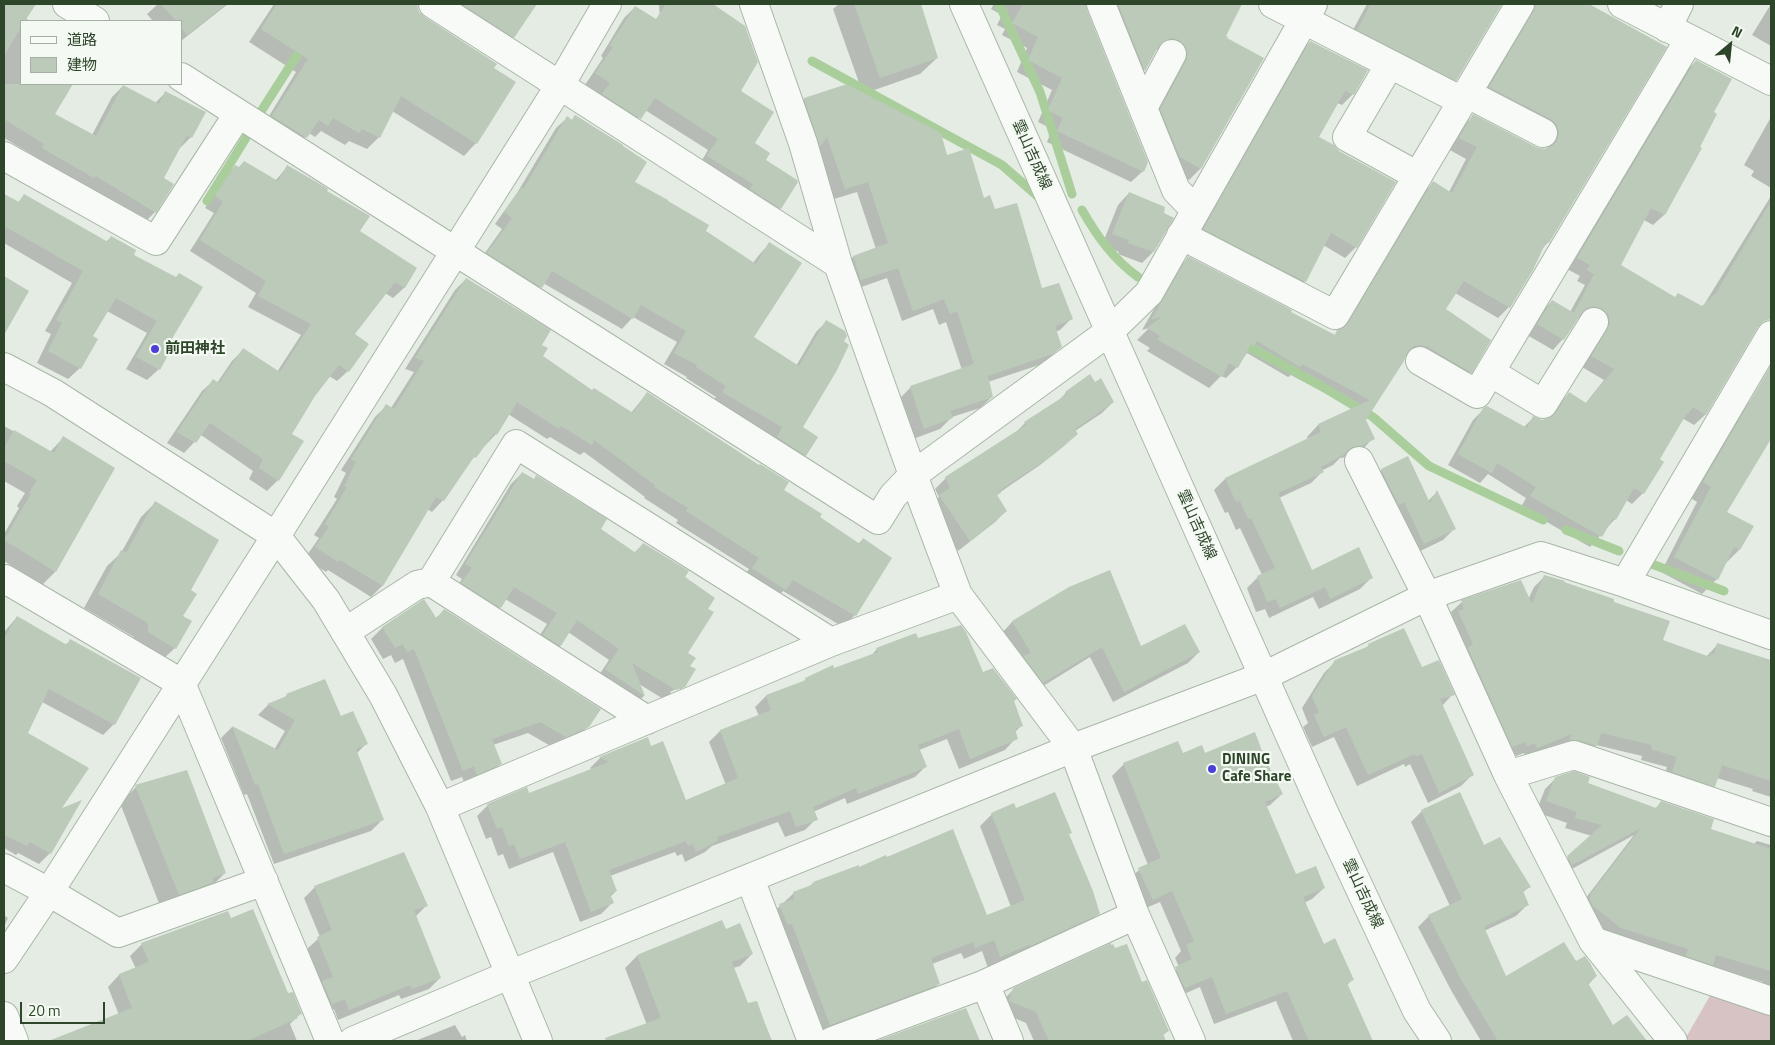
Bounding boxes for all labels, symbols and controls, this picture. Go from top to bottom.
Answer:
legend [20,20,182,85]
north arrow [1705,20,1755,70]
text: N [1728,20,1746,43]
text: 道路 [67,28,97,51]
text: 建物 [67,53,97,76]
street label: 雲山吉成線 [1008,117,1054,193]
place label: 前田神社 [165,340,225,358]
marker: 前田神社 [149,343,161,355]
street label: 雲山吉成線 [1173,487,1219,563]
place label: DINING Cafe Share [1222,751,1291,786]
marker: DINING Cafe Share [1206,763,1218,775]
street label: 雲山吉成線 [1338,856,1386,932]
scale bar [22,992,108,1024]
text: 20 m [28,999,61,1022]

